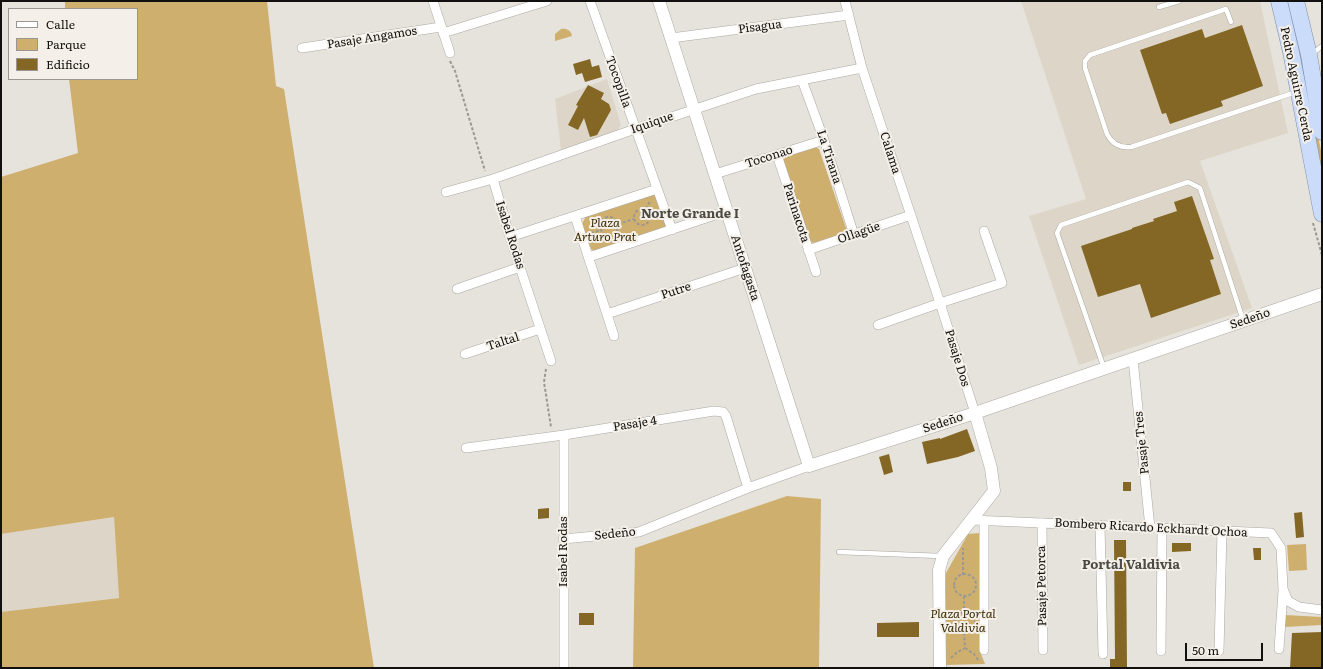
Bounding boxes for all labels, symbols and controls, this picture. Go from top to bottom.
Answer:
legend [8,8,138,80]
text: Calle [46,15,75,33]
street label: Pisagua [737,17,783,37]
street label: Pasaje Angamos [326,24,418,52]
street label: Pedro Aguirre Cerda [1277,25,1315,143]
text: Parque [46,35,86,53]
street label: Tocopilla [602,54,634,110]
text: Edificio [46,55,90,73]
street label: Iquique [629,109,675,137]
street label: La Tirana [814,128,844,186]
street label: Calama [876,130,904,176]
street label: Toconao [743,143,795,171]
street label: Parinacota [780,182,812,244]
street label: Isabel Rodas [492,199,528,271]
district label: Norte Grande I [641,206,739,222]
park label: Plaza Arturo Prat [574,216,636,244]
street label: Ollagüe [836,219,882,247]
street label: Antofagasta [728,233,762,303]
street label: Putre [659,279,693,303]
street label: Sedeño [1228,305,1272,333]
street label: Pasaje Dos [941,328,973,388]
street label: Taltal [485,330,521,354]
street label: Sedeño [921,410,965,436]
street label: Pasaje Tres [1132,411,1152,475]
street label: Pasaje 4 [612,413,658,435]
street label: Bombero Ricardo Eckhardt Ochoa [1054,516,1248,540]
street label: Isabel Rodas [556,517,570,587]
street label: Sedeño [594,525,636,543]
street label: Pasaje Petorca [1034,546,1050,626]
district label: Portal Valdivia [1082,557,1180,573]
park label: Plaza Portal Valdivia [930,607,996,635]
scale bar [1187,635,1265,661]
text: 50 m [1192,641,1219,659]

